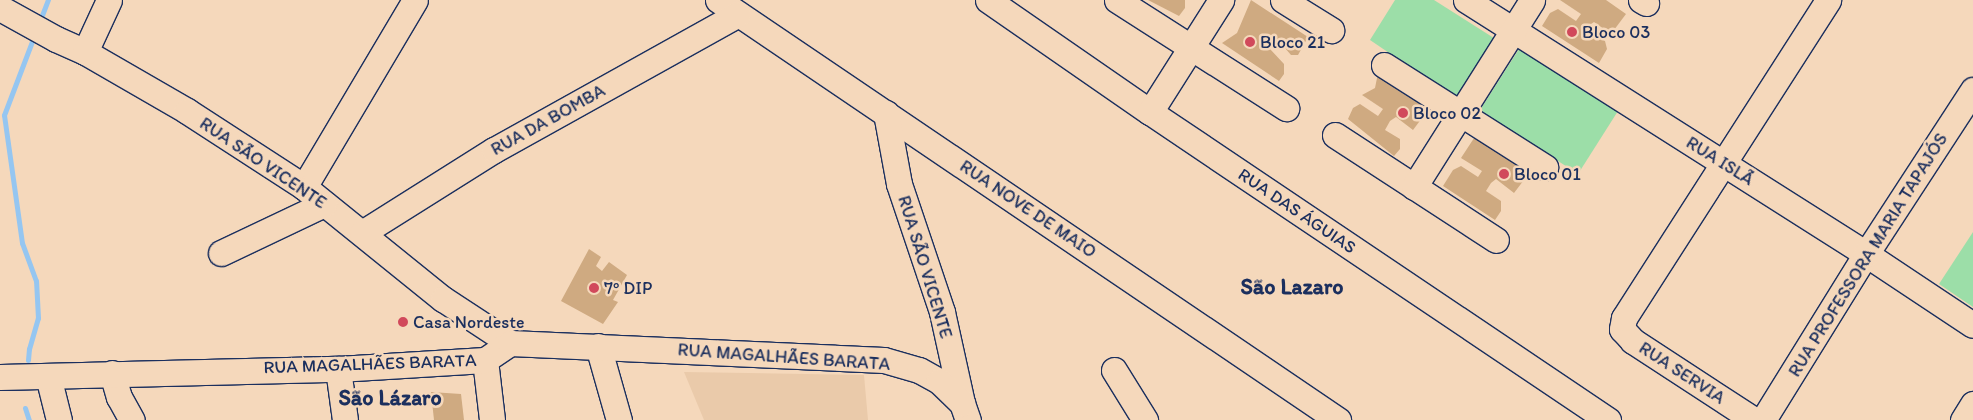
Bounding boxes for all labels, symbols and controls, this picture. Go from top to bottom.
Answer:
place label: Bloco 03 [1582,21,1650,43]
marker: Bloco 03 [1566,26,1578,38]
place label: Bloco 21 [1260,31,1325,53]
marker: Bloco 21 [1244,36,1256,48]
street label: RUA DA BOMBA [487,79,609,161]
place label: Bloco 02 [1413,102,1481,124]
marker: Bloco 02 [1397,107,1409,119]
street label: RUA SÃO VICENTE [196,113,330,213]
street label: RUA PROFESSORA MARIA TAPAJÓS [1784,129,1952,381]
street label: RUA ISLÃ [1682,132,1758,190]
street label: RUA NOVE DE MAIO [957,156,1099,262]
place label: Bloco 01 [1514,163,1581,185]
street label: RUA DAS ÁGUIAS [1234,164,1360,258]
marker: Bloco 01 [1498,168,1510,180]
street label: RUA SÃO VICENTE [893,193,957,341]
district label: São Lazaro [1240,274,1344,300]
place label: 7º DIP [604,277,652,299]
marker: 7º DIP [588,282,600,294]
place label: Casa Nordeste [413,311,525,333]
marker: Casa Nordeste [397,316,409,328]
street label: RUA SERVIA [1636,338,1728,408]
street label: RUA MAGALHÃES BARATA [677,339,891,375]
street label: RUA MAGALHÃES BARATA [263,349,477,379]
district label: São Lázaro [338,385,442,411]

